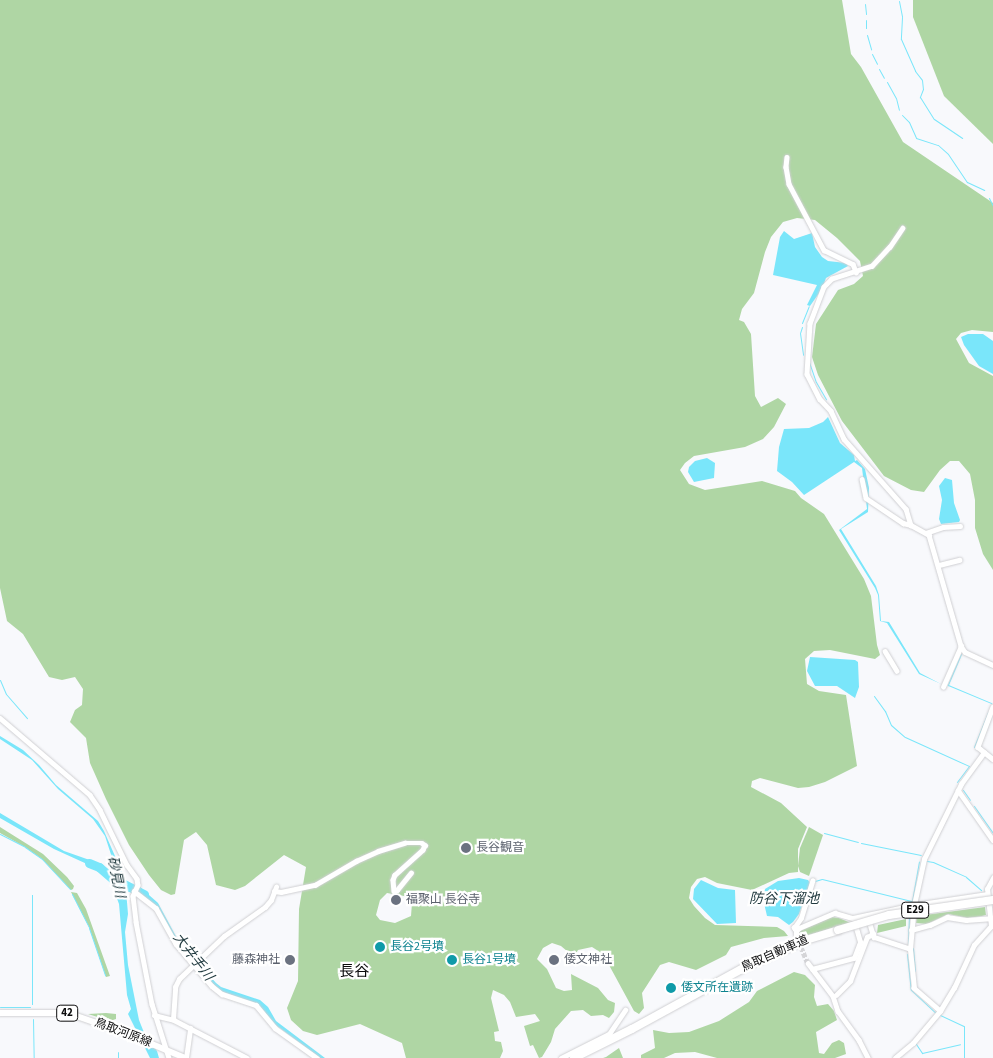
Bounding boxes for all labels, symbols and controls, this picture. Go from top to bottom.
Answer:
place label: 長谷観音 [476,841,524,855]
marker: 長谷観音 [460,842,472,854]
water label: 砂見川 [104,855,128,899]
water label: 防谷下溜池 [749,891,819,907]
place label: 福聚山 長谷寺 [406,893,480,907]
marker: 福聚山 長谷寺 [390,894,402,906]
road number: E29 [900,902,930,918]
water label: 大井手川 [169,930,217,984]
street label: 鳥取自動車道 [739,933,811,975]
place label: 長谷2号墳 [390,940,444,954]
marker: 長谷2号墳 [374,941,386,953]
place label: 藤森神社 [232,953,280,967]
place label: 長谷1号墳 [462,953,516,967]
place label: 倭文神社 [564,953,612,967]
marker: 藤森神社 [284,954,296,966]
marker: 長谷1号墳 [446,954,458,966]
marker: 倭文神社 [548,954,560,966]
district label: 長谷 [339,963,369,981]
place label: 倭文所在遺跡 [681,981,753,995]
marker: 倭文所在遺跡 [665,982,677,994]
road number: 42 [56,1004,78,1021]
street label: 鳥取河原線 [92,1016,154,1050]

